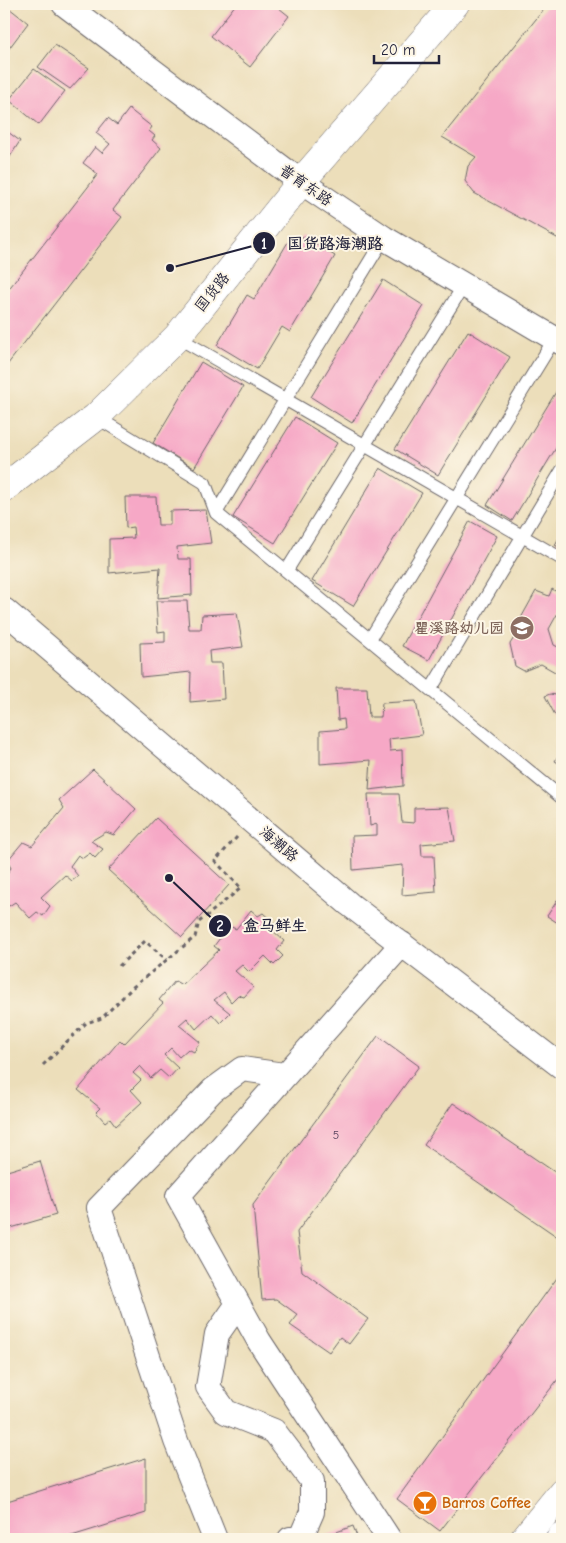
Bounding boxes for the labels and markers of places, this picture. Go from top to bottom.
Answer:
callout: 国货路海潮路 [252,228,393,259]
school or university icon: 瞿溪路幼儿园 [509,615,535,641]
place label: 瞿溪路幼儿园 [414,619,504,637]
callout: 盒马鲜生 [208,910,317,941]
bar icon: Barros Coffee [412,1490,438,1516]
place label: Barros Coffee [442,1494,531,1512]

